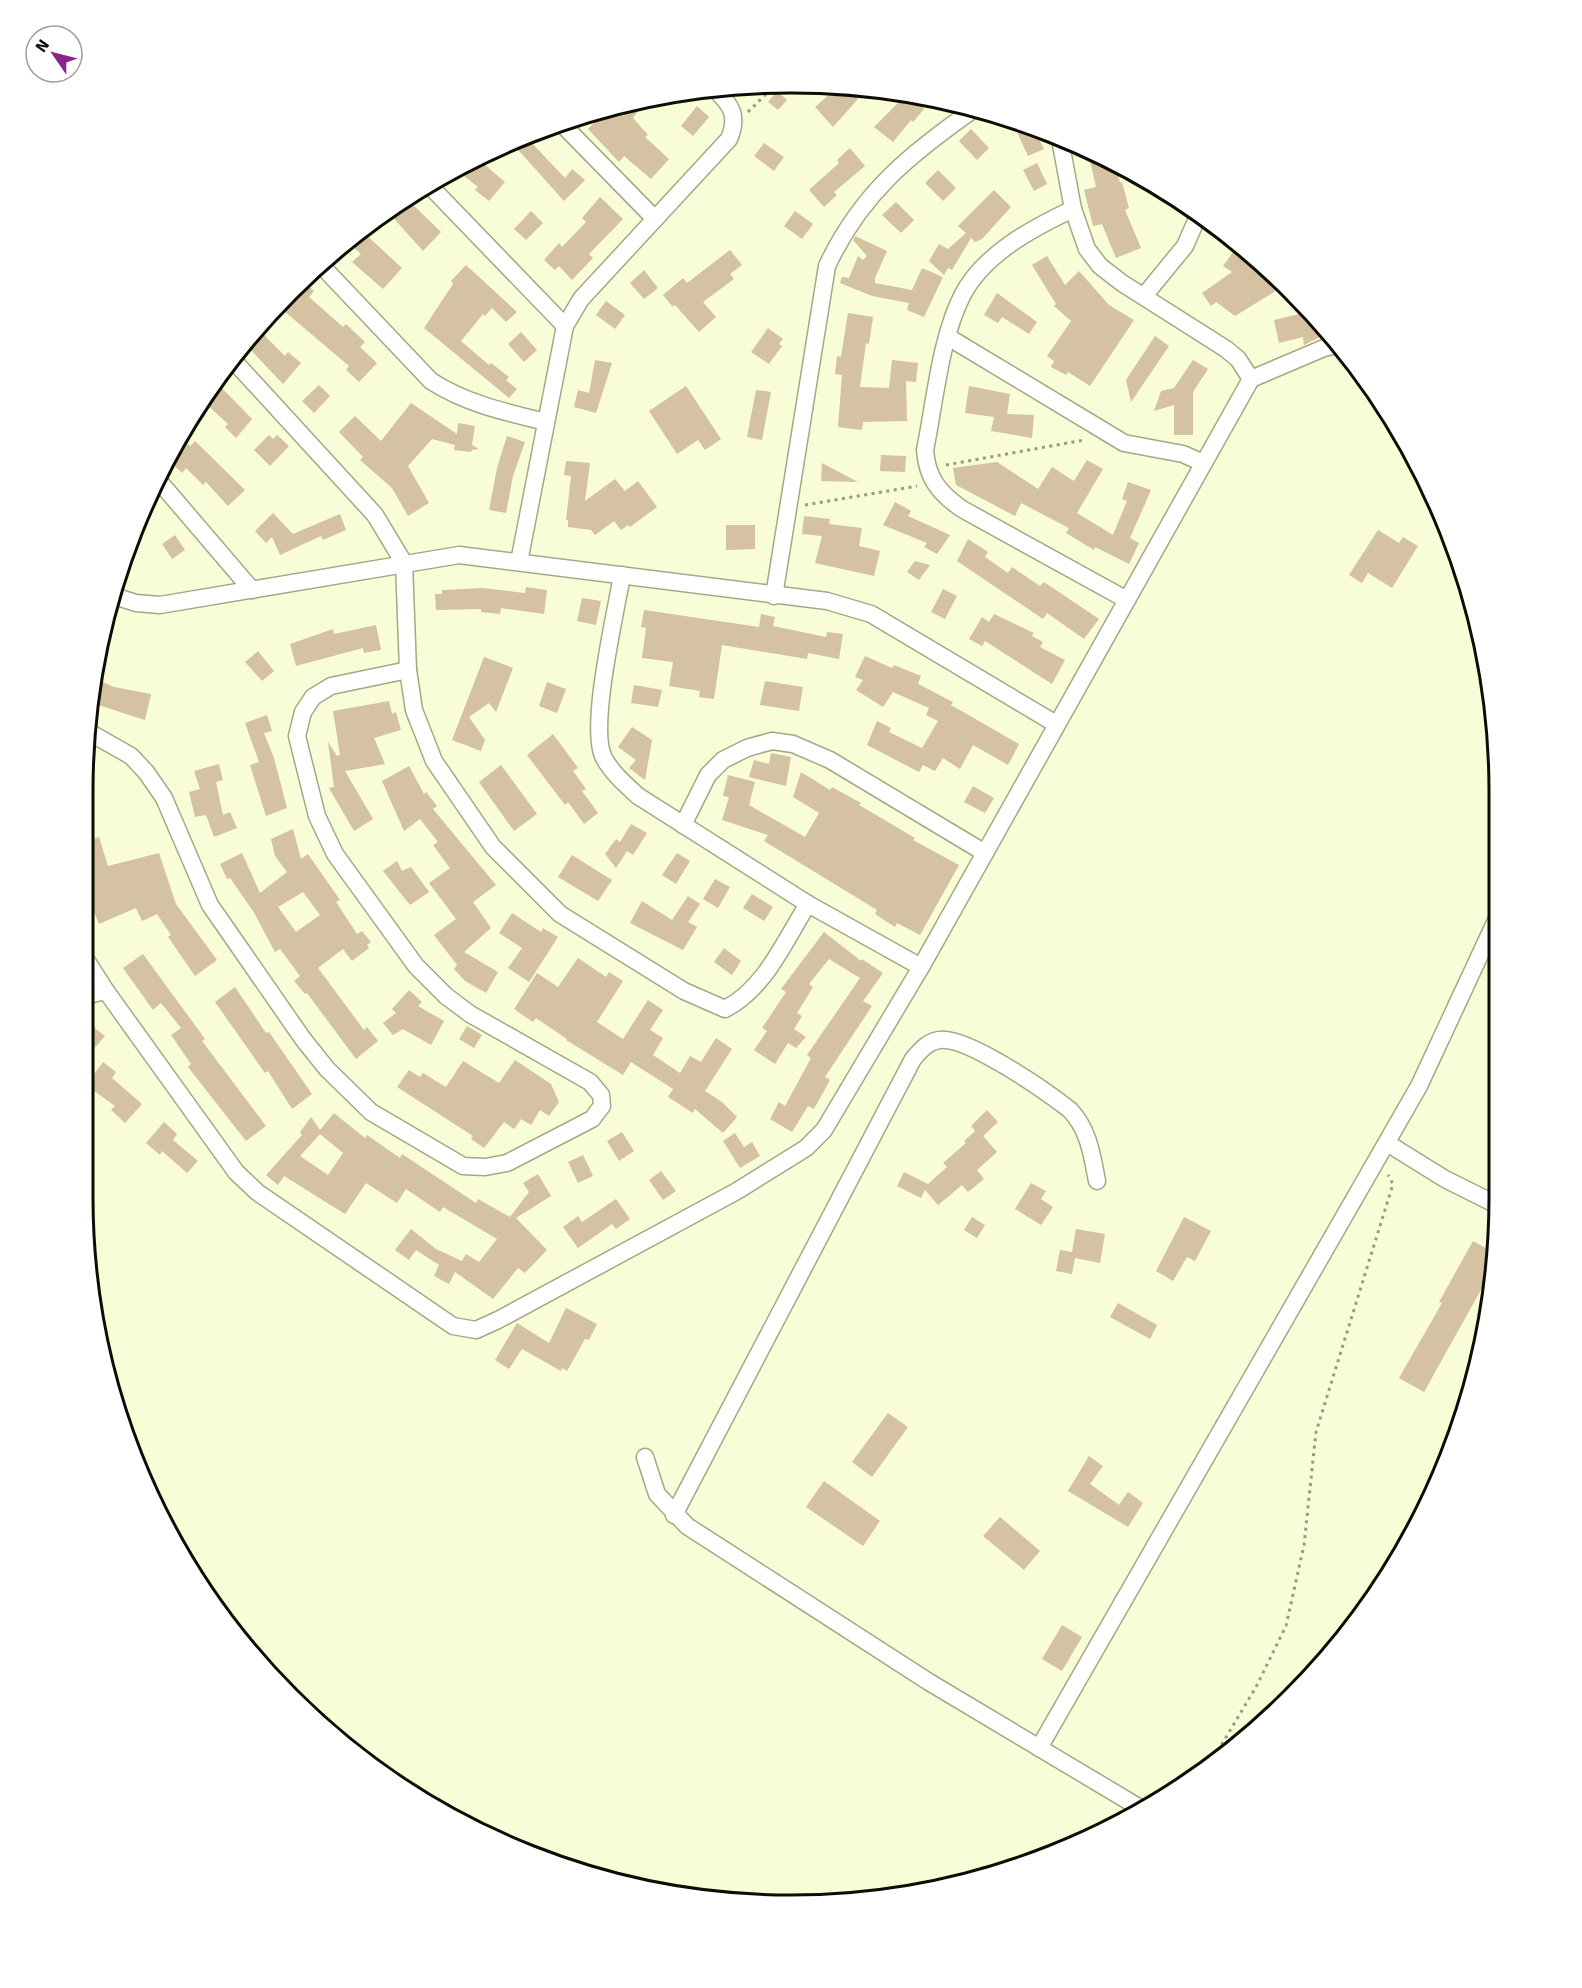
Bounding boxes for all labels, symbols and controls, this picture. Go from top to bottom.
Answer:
north arrow [24,24,84,84]
text: N [31,36,54,56]

